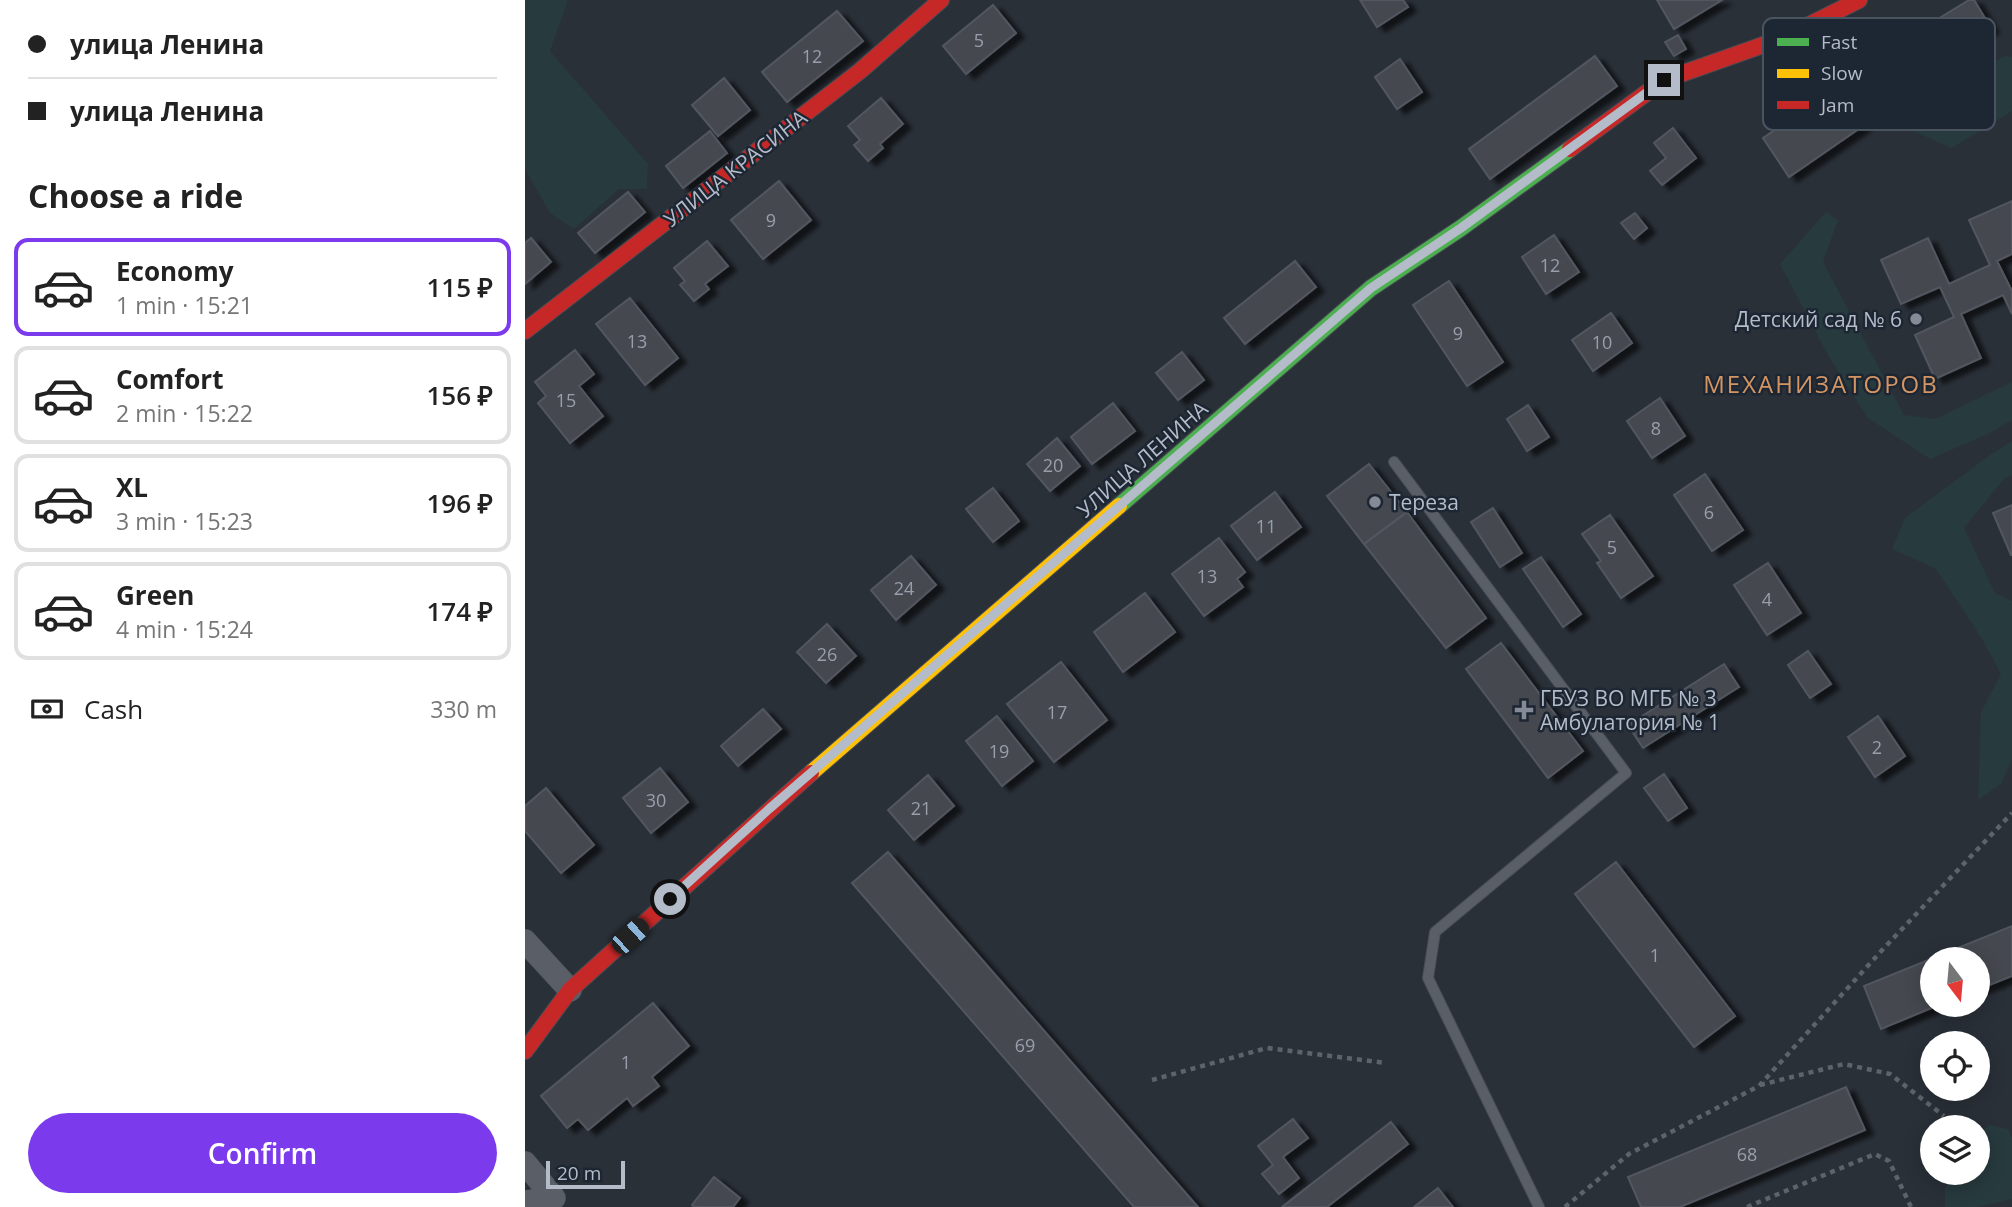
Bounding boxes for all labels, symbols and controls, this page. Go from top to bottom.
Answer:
legend [1763,18,1995,130]
text: улица Ленина [70,26,264,62]
house number: 5 [974,28,984,52]
text: Fast [1821,29,1857,55]
house number: 12 [802,44,822,68]
text: Slow [1821,60,1863,86]
route end [1648,64,1680,96]
text: Jam [1819,92,1854,118]
text: улица Ленина [70,93,264,129]
street label: УЛИЦА КРАСИНА [658,103,813,233]
text: Choose a ride [28,174,243,217]
house number: 9 [766,208,776,232]
text: Economy [116,253,234,289]
house number: 12 [1540,253,1560,277]
icon: car [32,256,95,319]
text: 115 ₽ [427,269,493,305]
text: 1 min · 15:21 [116,289,253,321]
place label: Детский сад № 6 [1735,305,1902,333]
marker: Детский сад № 6 [1908,311,1924,327]
house number: 9 [1453,321,1463,345]
house number: 13 [627,329,647,353]
house number: 10 [1592,330,1612,354]
text: Comfort [116,361,223,397]
icon: car [32,364,95,427]
district label: МЕХАНИЗАТОРОВ [1703,367,1939,400]
text: 156 ₽ [427,377,493,413]
house number: 15 [556,388,576,412]
street label: УЛИЦА ЛЕНИНА [1071,394,1214,524]
text: 2 min · 15:22 [116,397,253,429]
house number: 8 [1651,416,1661,440]
house number: 20 [1043,453,1063,477]
text: XL [116,469,148,505]
icon: car [32,472,95,535]
text: 196 ₽ [427,485,493,521]
place label: Тереза [1389,488,1459,516]
marker: Тереза [1367,494,1383,510]
house number: 6 [1704,500,1714,524]
text: 3 min · 15:23 [116,505,253,537]
house number: 11 [1256,514,1276,538]
house number: 5 [1607,535,1617,559]
house number: 13 [1197,564,1217,588]
house number: 24 [894,576,914,600]
text: Green [116,577,194,613]
icon: car [32,580,95,643]
house number: 4 [1762,587,1772,611]
text: 174 ₽ [427,593,493,629]
text: 4 min · 15:24 [116,613,253,645]
house number: 26 [817,642,837,666]
place label: ГБУЗ ВО МГБ № 3 Амбулатория № 1 [1540,684,1720,736]
icon: cash [28,690,66,728]
text: Cash [84,691,143,727]
text: 330 m [430,693,497,725]
house number: 17 [1047,700,1067,724]
marker: ГБУЗ ВО МГБ № 3 Амбулатория № 1 [1514,700,1534,720]
house number: 2 [1872,735,1882,759]
house number: 19 [989,739,1009,763]
house number: 30 [646,788,666,812]
house number: 21 [911,796,931,820]
route start [654,883,686,915]
car [608,914,653,958]
house number: 1 [1650,943,1660,967]
north arrow [1920,947,1990,1017]
map controls [1920,947,1990,1185]
button: locate [1920,1031,1990,1101]
house number: 69 [1015,1033,1035,1057]
house number: 1 [621,1050,631,1074]
button: Confirm [28,1113,497,1193]
button: layers [1920,1115,1990,1185]
house number: 68 [1737,1142,1757,1166]
scale bar [546,1158,625,1190]
text: 20 m [557,1160,601,1186]

